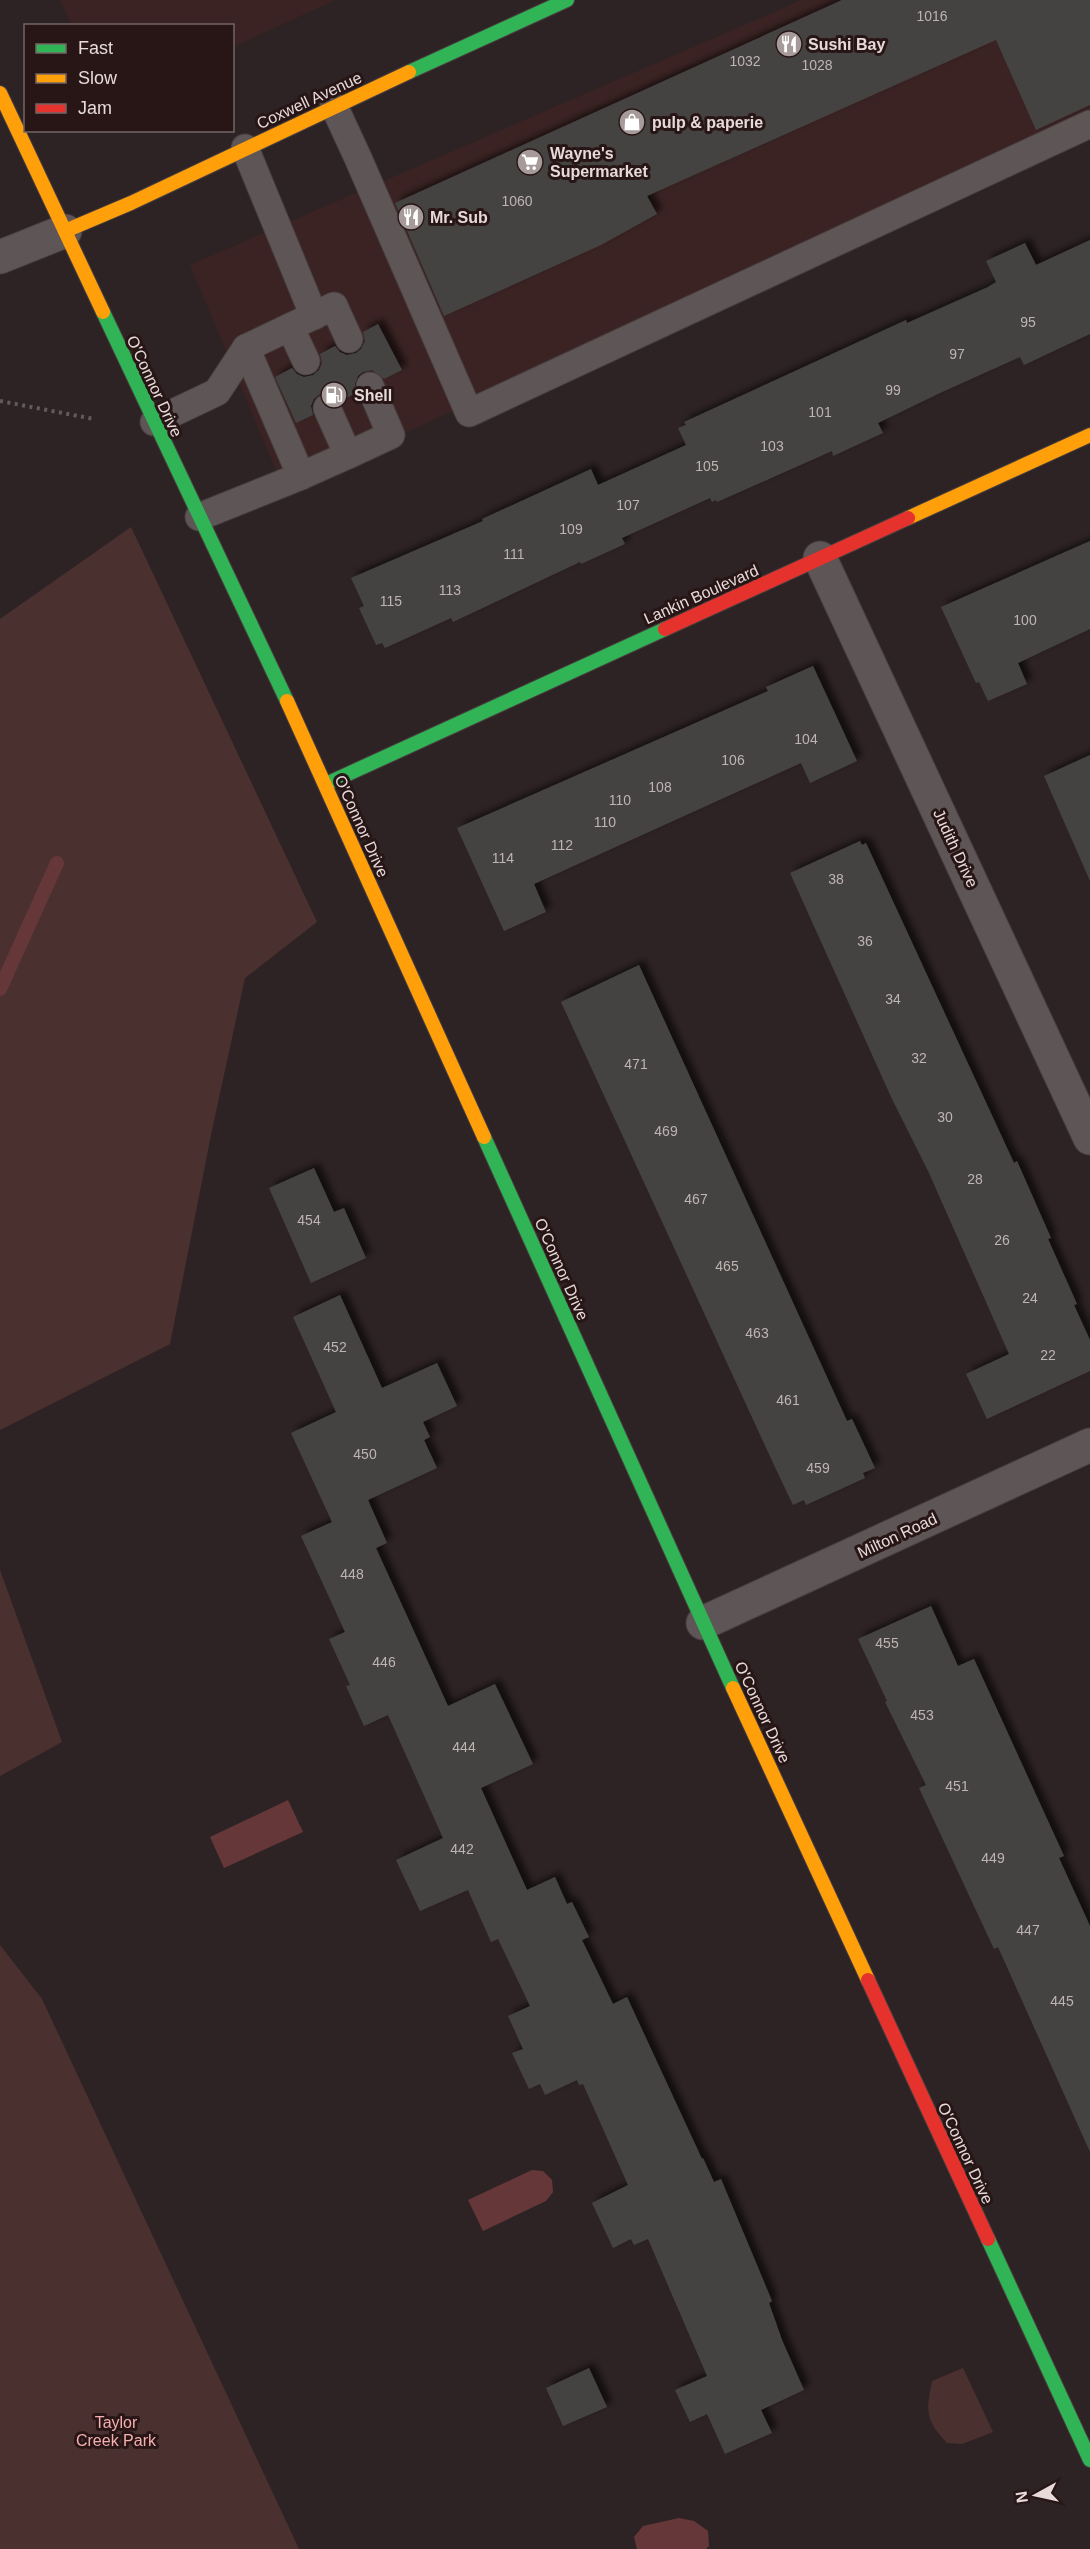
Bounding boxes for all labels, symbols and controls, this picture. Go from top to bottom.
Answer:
house number: 1016 [916,8,948,24]
legend [24,24,234,132]
restaurant icon: Sushi Bay [774,29,804,59]
place label: Sushi Bay [808,36,885,53]
text: Fast [78,38,113,58]
house number: 1032 [729,53,761,69]
house number: 1028 [801,57,833,73]
text: Slow [78,68,118,88]
street label: Coxwell Avenue [254,69,364,132]
text: Jam [78,98,112,118]
shop icon: pulp & paperie [617,107,647,137]
place label: pulp & paperie [652,114,763,131]
place label: Wayne's Supermarket [550,145,648,180]
supermarket icon: Wayne's Supermarket [515,147,545,177]
house number: 1060 [501,193,533,209]
restaurant icon: Mr. Sub [396,202,426,232]
place label: Mr. Sub [430,209,488,226]
house number: 95 [1020,314,1036,330]
street label: O'Connor Drive [124,333,185,440]
house number: 97 [949,346,965,362]
fuel station icon: Shell [319,380,349,410]
house number: 99 [885,382,901,398]
place label: Shell [354,387,392,404]
house number: 101 [808,404,832,420]
house number: 103 [760,438,784,454]
house number: 105 [695,458,719,474]
house number: 107 [616,497,640,513]
house number: 109 [559,521,583,537]
house number: 111 [503,546,525,562]
street label: Lankin Boulevard [641,562,761,627]
house number: 113 [439,582,461,598]
house number: 115 [380,593,402,609]
house number: 100 [1013,612,1037,628]
house number: 104 [794,731,818,747]
house number: 106 [721,752,745,768]
street label: O'Connor Drive [331,773,392,880]
house number: 108 [648,779,672,795]
house number: 110 [609,792,631,808]
street label: Judith Drive [930,806,981,890]
house number: 110 [594,814,616,830]
house number: 112 [551,837,573,853]
house number: 114 [492,850,514,866]
house number: 38 [828,871,844,887]
house number: 36 [857,933,873,949]
house number: 34 [885,991,901,1007]
house number: 32 [911,1050,927,1066]
house number: 471 [624,1056,648,1072]
house number: 30 [937,1109,953,1125]
house number: 469 [654,1123,678,1139]
house number: 28 [967,1171,983,1187]
house number: 467 [684,1191,708,1207]
house number: 454 [297,1212,321,1228]
street label: O'Connor Drive [531,1216,592,1323]
house number: 26 [994,1232,1010,1248]
house number: 465 [715,1258,739,1274]
house number: 24 [1022,1290,1038,1306]
house number: 463 [745,1325,769,1341]
house number: 452 [323,1339,347,1355]
house number: 22 [1040,1347,1056,1363]
house number: 461 [776,1392,800,1408]
house number: 450 [353,1446,377,1462]
house number: 459 [806,1460,830,1476]
street label: Milton Road [855,1510,939,1561]
house number: 448 [340,1566,364,1582]
house number: 455 [875,1635,899,1651]
house number: 446 [372,1654,396,1670]
street label: O'Connor Drive [732,1659,793,1766]
house number: 453 [910,1707,934,1723]
house number: 444 [452,1739,476,1755]
house number: 451 [945,1778,969,1794]
house number: 442 [450,1841,474,1857]
house number: 449 [981,1850,1005,1866]
house number: 447 [1016,1922,1040,1938]
house number: 445 [1050,1993,1074,2009]
street label: O'Connor Drive [935,2100,996,2207]
park label: Taylor Creek Park [76,2414,157,2449]
north arrow [1006,2465,1066,2525]
text: N [1012,2490,1031,2504]

